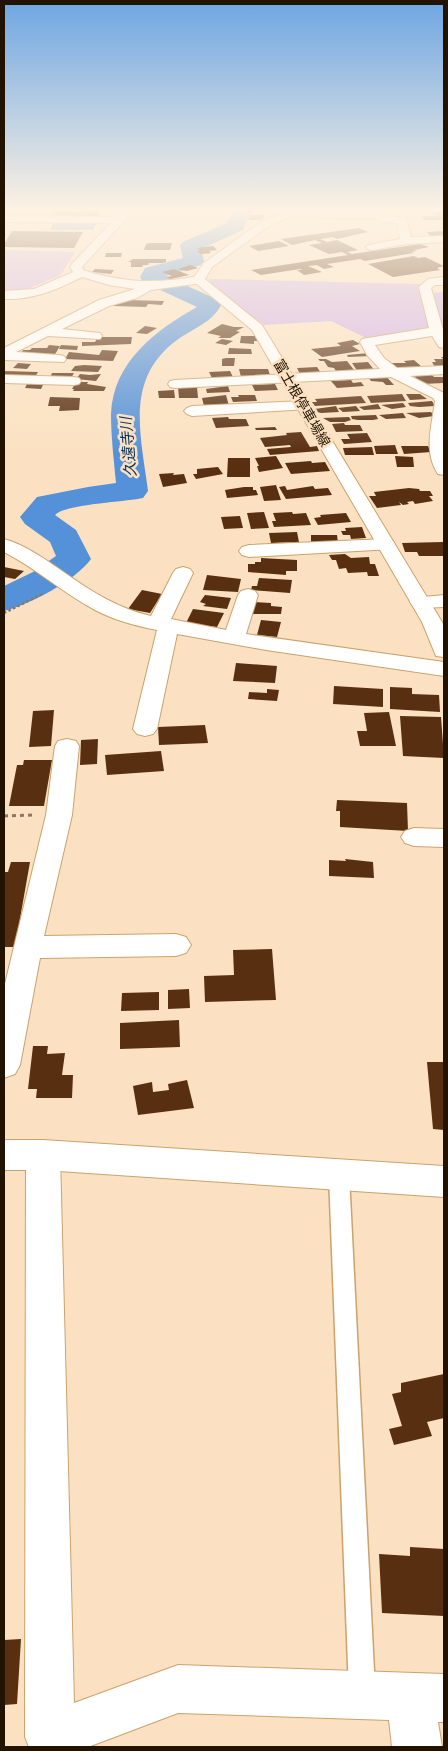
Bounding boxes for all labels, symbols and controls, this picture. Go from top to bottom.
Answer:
street label: 富士根停車場線 [271,357,333,449]
water label: 久遠寺川 [117,414,139,478]

